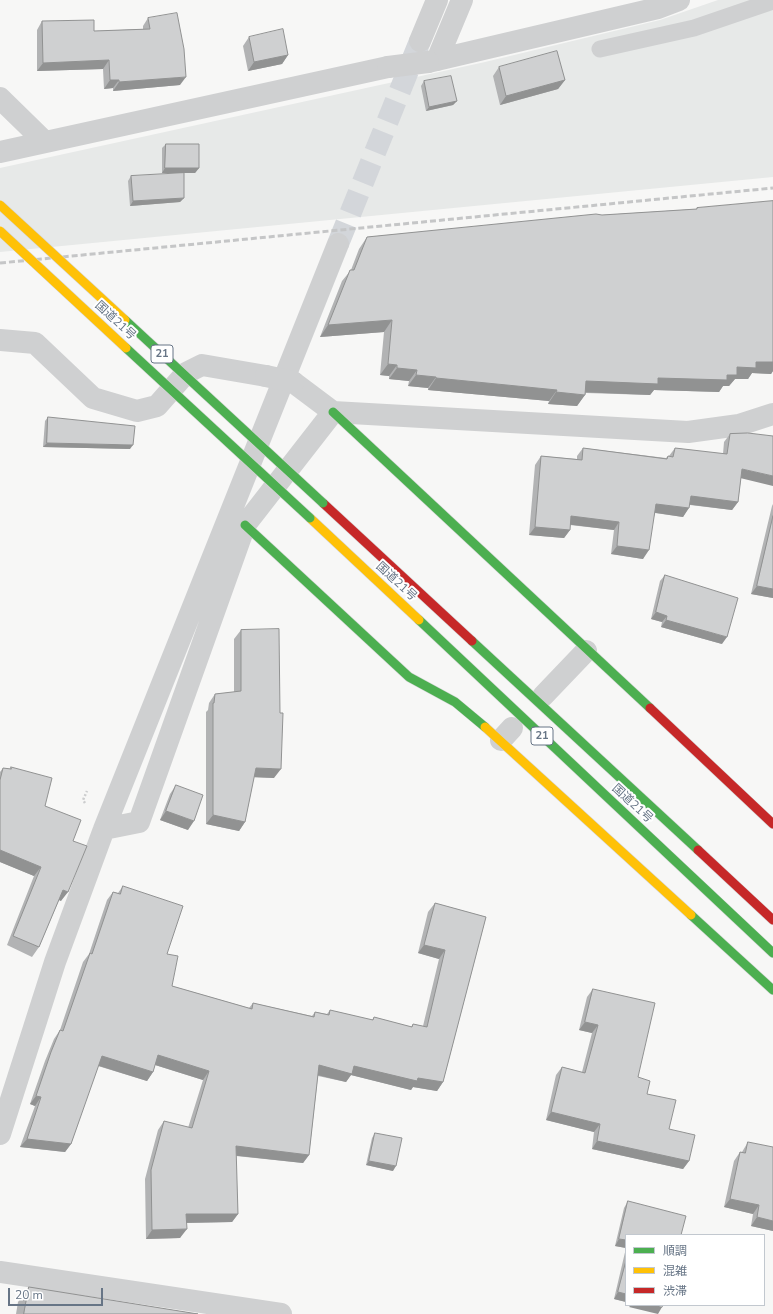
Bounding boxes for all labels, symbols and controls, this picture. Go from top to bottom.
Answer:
street label: 国道21号 [92,299,138,343]
road number: 21 [151,345,173,363]
street label: 国道21号 [373,560,419,604]
road number: 21 [531,727,553,745]
street label: 国道21号 [609,782,655,826]
legend [625,1234,765,1306]
text: 順調 [663,1243,687,1259]
text: 混雑 [663,1263,687,1279]
scale bar [10,1280,105,1306]
text: 渋滞 [663,1283,687,1299]
text: 20 m [15,1287,43,1303]

